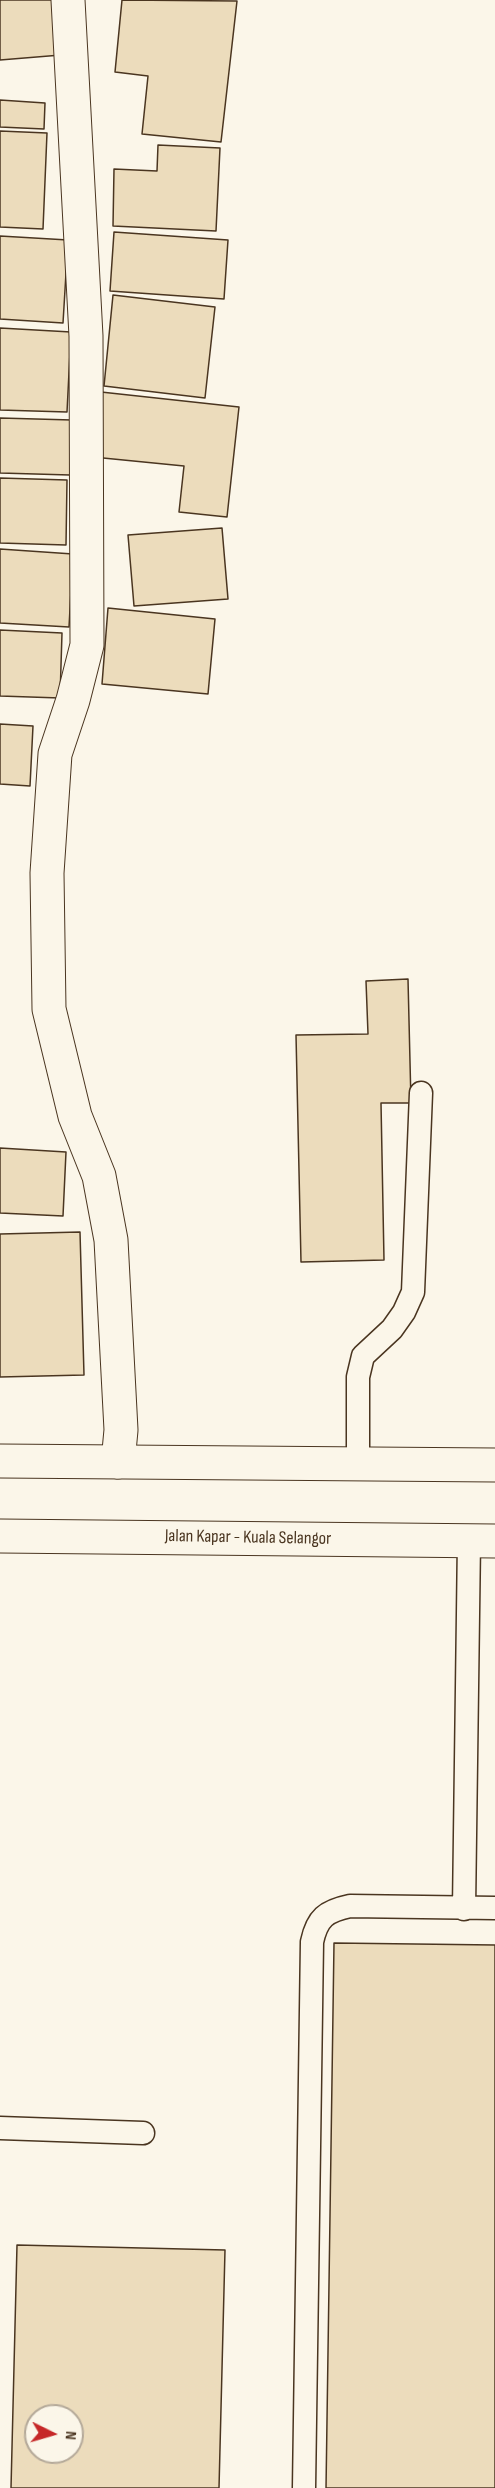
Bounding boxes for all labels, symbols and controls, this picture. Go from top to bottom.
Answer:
street label: Jalan Kapar - Kuala Selangor [165,1526,331,1550]
north arrow [24,2404,84,2464]
text: N [61,2430,80,2441]

